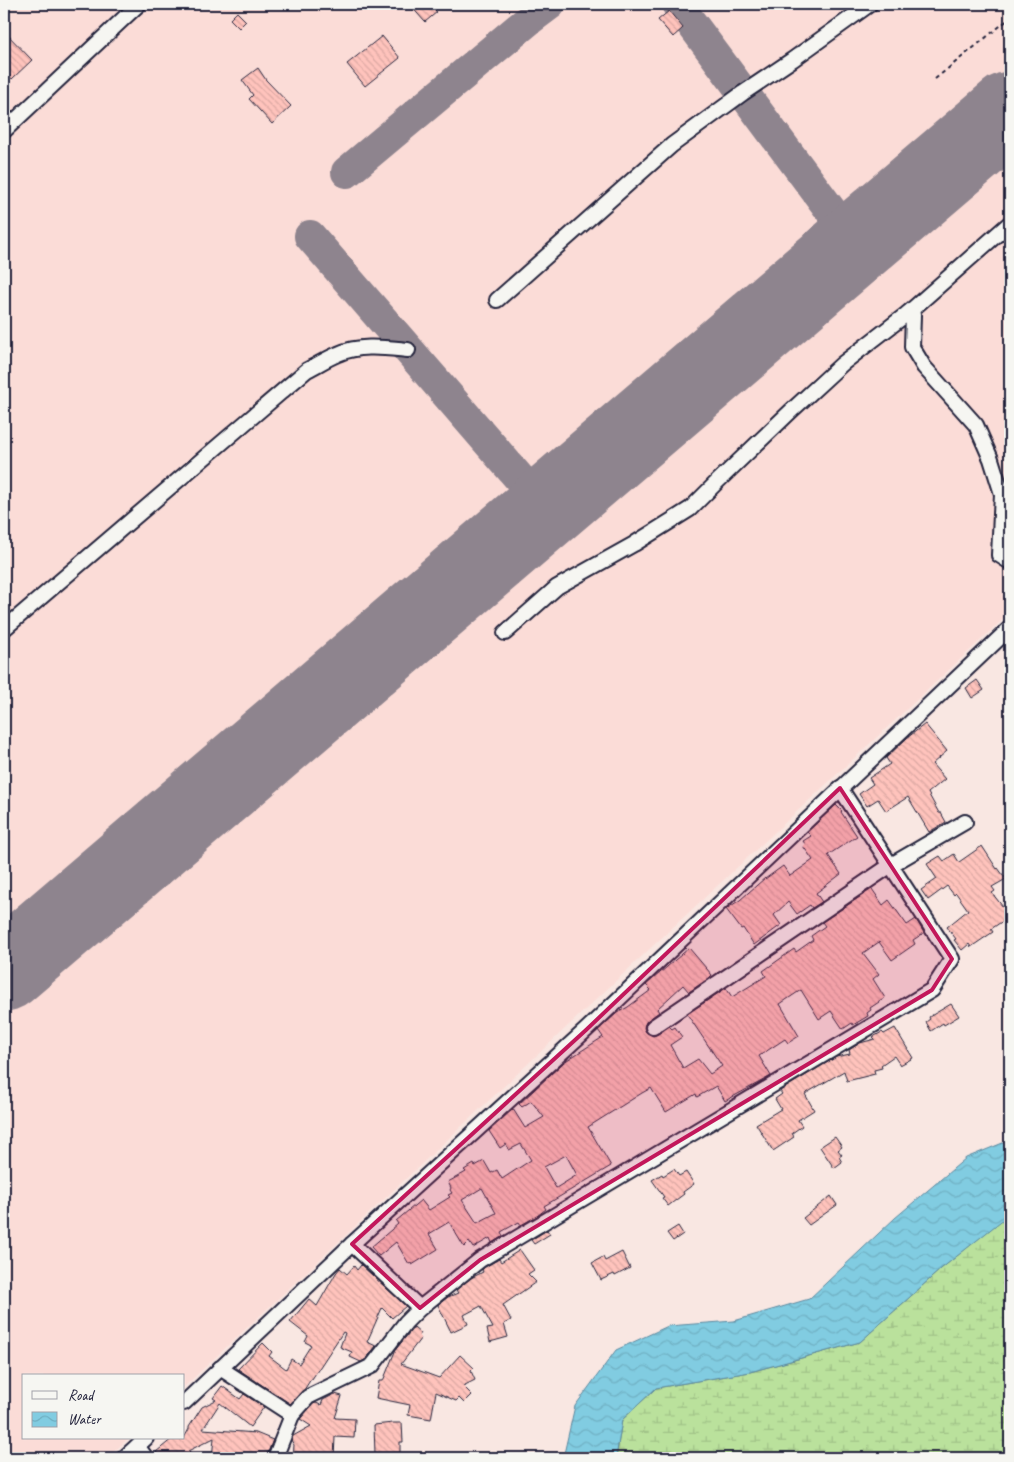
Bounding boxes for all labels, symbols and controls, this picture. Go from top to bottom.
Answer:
legend [22,1374,185,1440]
text: Road [68,1386,95,1405]
text: Water [68,1410,102,1429]

